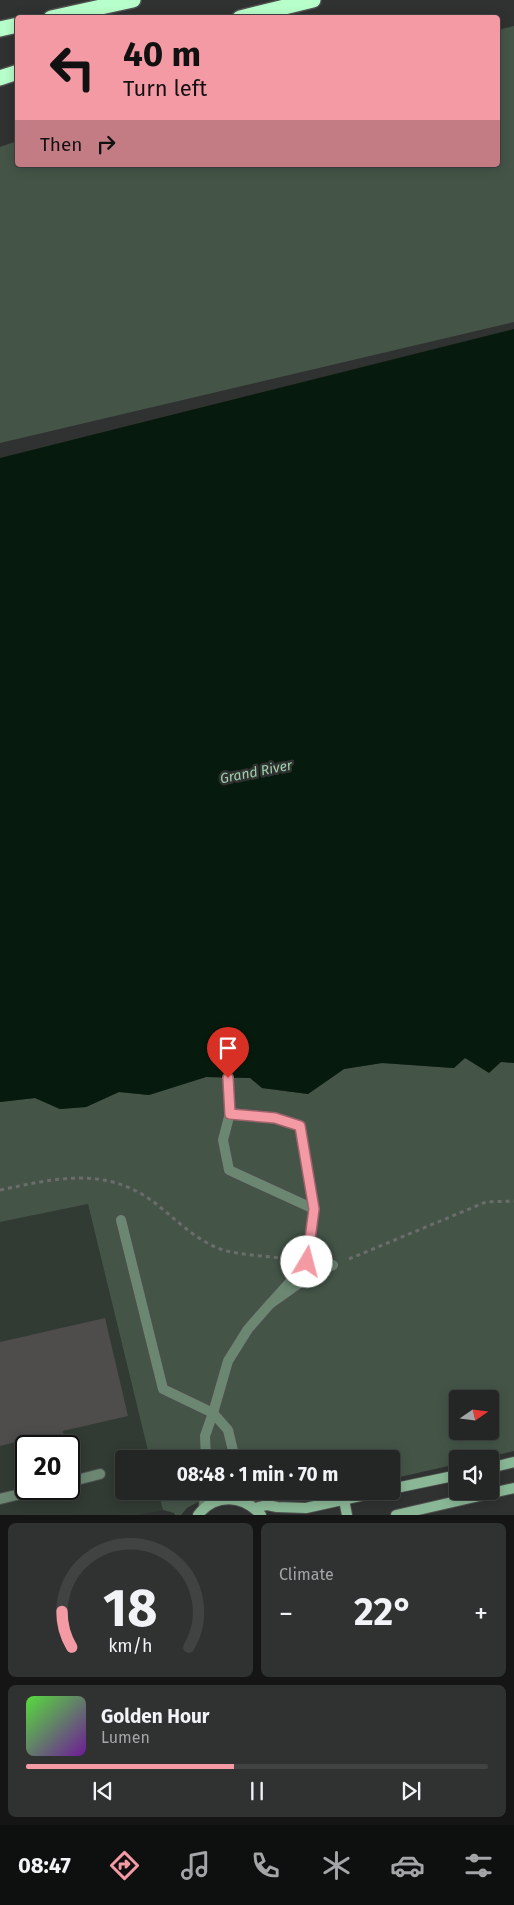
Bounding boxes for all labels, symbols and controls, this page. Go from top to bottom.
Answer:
text: 40 m [123,33,201,75]
icon: left [40,35,105,100]
text: Turn left [123,75,207,102]
icon: right [92,130,120,158]
text: Then [40,133,82,156]
water label: Grand River [218,757,294,787]
pin [207,1027,249,1078]
icon: arrive [214,1034,242,1062]
position arrow [280,1235,332,1287]
north arrow [449,1390,499,1440]
map controls [449,1390,499,1500]
speed limit sign: 20 [15,1435,80,1500]
button: sound [449,1450,499,1500]
text: 08:48 · 1 min · 70 m [177,1463,338,1486]
text: Climate [279,1565,334,1584]
text: 18 [103,1577,158,1640]
text: 22° [354,1589,413,1635]
text: − [279,1597,293,1630]
text: + [474,1597,488,1630]
text: km/h [108,1635,153,1657]
text: Golden Hour [101,1705,210,1728]
text: Lumen [101,1728,150,1747]
icon: previous [89,1777,117,1805]
icon: pause [243,1777,271,1805]
icon: next [397,1777,425,1805]
icon: directions [107,1848,142,1883]
icon: music [178,1848,213,1883]
icon: phone [248,1848,283,1883]
icon: climate [319,1848,354,1883]
icon: car [390,1848,425,1883]
icon: filters [461,1848,496,1883]
text: 08:47 [18,1852,71,1879]

